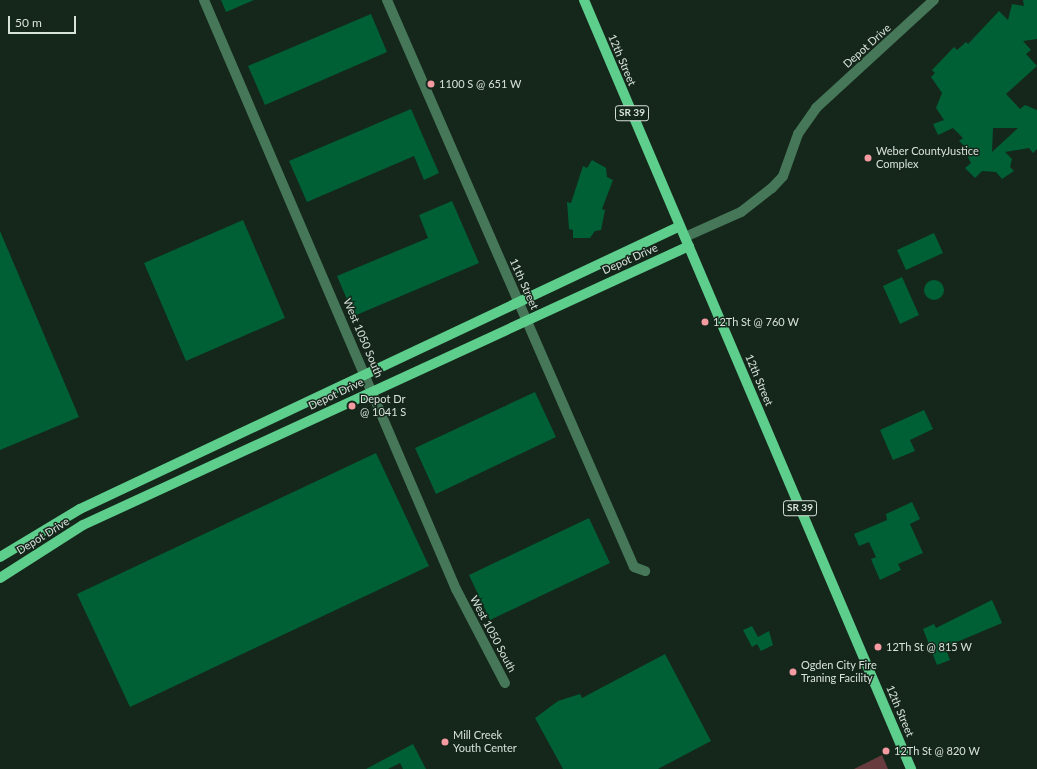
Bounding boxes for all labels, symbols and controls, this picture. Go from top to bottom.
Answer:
scale bar [10,8,78,34]
text: 50 m [15,15,42,30]
street label: Depot Drive [841,21,893,71]
street label: 12th Street [605,32,639,88]
place label: 1100 S @ 651 W [439,77,521,91]
marker: 1100 S @ 651 W [426,79,436,89]
road number: SR 39 [615,105,649,121]
place label: Weber CountyJustice Complex [876,145,979,171]
marker: Weber CountyJustice Complex [863,153,873,163]
street label: Depot Drive [600,241,660,277]
street label: 11th Street [507,256,541,312]
street label: West 1050 South [340,296,386,380]
place label: 12Th St @ 760 W [713,315,799,329]
marker: 12Th St @ 760 W [700,317,710,327]
street label: 12th Street [742,352,776,408]
street label: Depot Drive [306,375,366,413]
place label: Depot Dr @ 1041 S [360,393,406,419]
marker: Depot Dr @ 1041 S [347,401,357,411]
road number: SR 39 [783,500,817,516]
street label: Depot Drive [14,515,72,557]
street label: West 1050 South [467,593,519,675]
place label: 12Th St @ 815 W [886,640,972,654]
marker: 12Th St @ 815 W [873,642,883,652]
place label: Ogden City Fire Traning Facility [801,659,877,685]
marker: Ogden City Fire Traning Facility [788,667,798,677]
street label: 12th Street [883,683,917,739]
place label: Mill Creek Youth Center [453,729,517,755]
marker: Mill Creek Youth Center [440,737,450,747]
place label: 12Th St @ 820 W [894,744,980,758]
marker: 12Th St @ 820 W [881,746,891,756]

